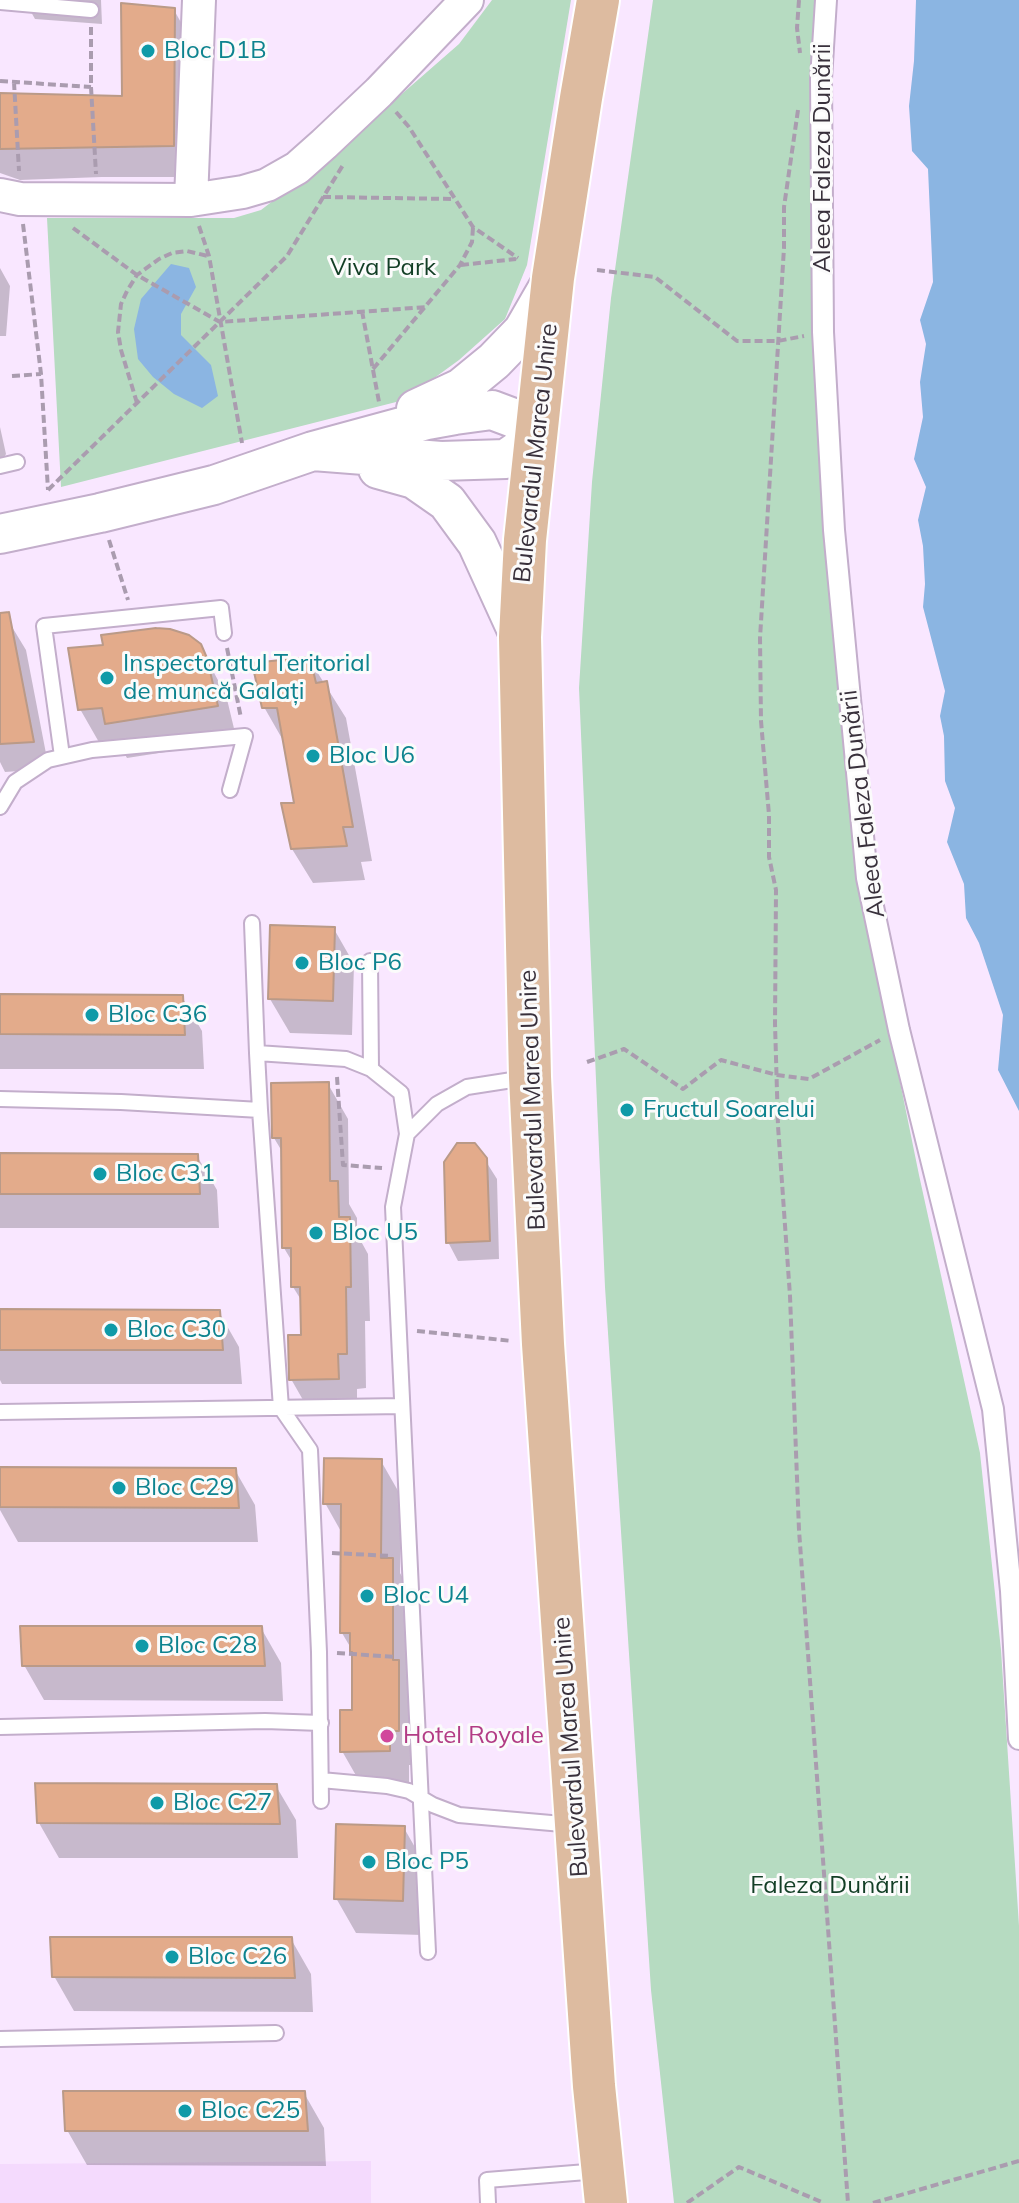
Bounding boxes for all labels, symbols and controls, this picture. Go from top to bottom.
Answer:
place label: Bloc D1B [164,37,267,65]
marker: Bloc D1B [139,42,157,60]
street label: Aleea Faleza Dunării [809,43,837,273]
park label: Viva Park [330,254,436,282]
street label: Bulevardul Marea Unire [508,322,564,584]
place label: Inspectoratul Teritorial de muncă Galați [123,650,370,706]
marker: Inspectoratul Teritorial de muncă Galați [98,669,116,687]
street label: Aleea Faleza Dunării [835,688,891,920]
place label: Bloc U6 [329,742,415,770]
marker: Bloc U6 [304,747,322,765]
place label: Bloc P6 [318,949,402,977]
marker: Bloc P6 [293,954,311,972]
street label: Bulevardul Marea Unire [514,969,552,1231]
place label: Bloc C36 [108,1001,207,1029]
marker: Bloc C36 [83,1006,101,1024]
place label: Fructul Soarelui [643,1096,815,1124]
marker: Fructul Soarelui [618,1101,636,1119]
place label: Bloc C31 [116,1160,215,1188]
marker: Bloc C31 [91,1165,109,1183]
place label: Bloc U5 [332,1219,418,1247]
marker: Bloc U5 [307,1224,325,1242]
place label: Bloc C30 [127,1316,226,1344]
marker: Bloc C30 [102,1321,120,1339]
place label: Bloc C29 [135,1474,234,1502]
marker: Bloc C29 [110,1479,128,1497]
place label: Bloc U4 [383,1582,469,1610]
marker: Bloc U4 [358,1587,376,1605]
street label: Bulevardul Marea Unire [548,1616,594,1878]
place label: Bloc C28 [158,1632,257,1660]
marker: Bloc C28 [133,1637,151,1655]
place label: Hotel Royale [403,1722,544,1750]
marker: Hotel Royale [378,1727,396,1745]
place label: Bloc C27 [173,1789,272,1817]
marker: Bloc C27 [148,1794,166,1812]
place label: Bloc P5 [385,1848,469,1876]
marker: Bloc P5 [360,1853,378,1871]
park label: Faleza Dunării [750,1872,910,1900]
place label: Bloc C26 [188,1943,287,1971]
marker: Bloc C26 [163,1948,181,1966]
place label: Bloc C25 [201,2097,300,2125]
marker: Bloc C25 [176,2102,194,2120]

